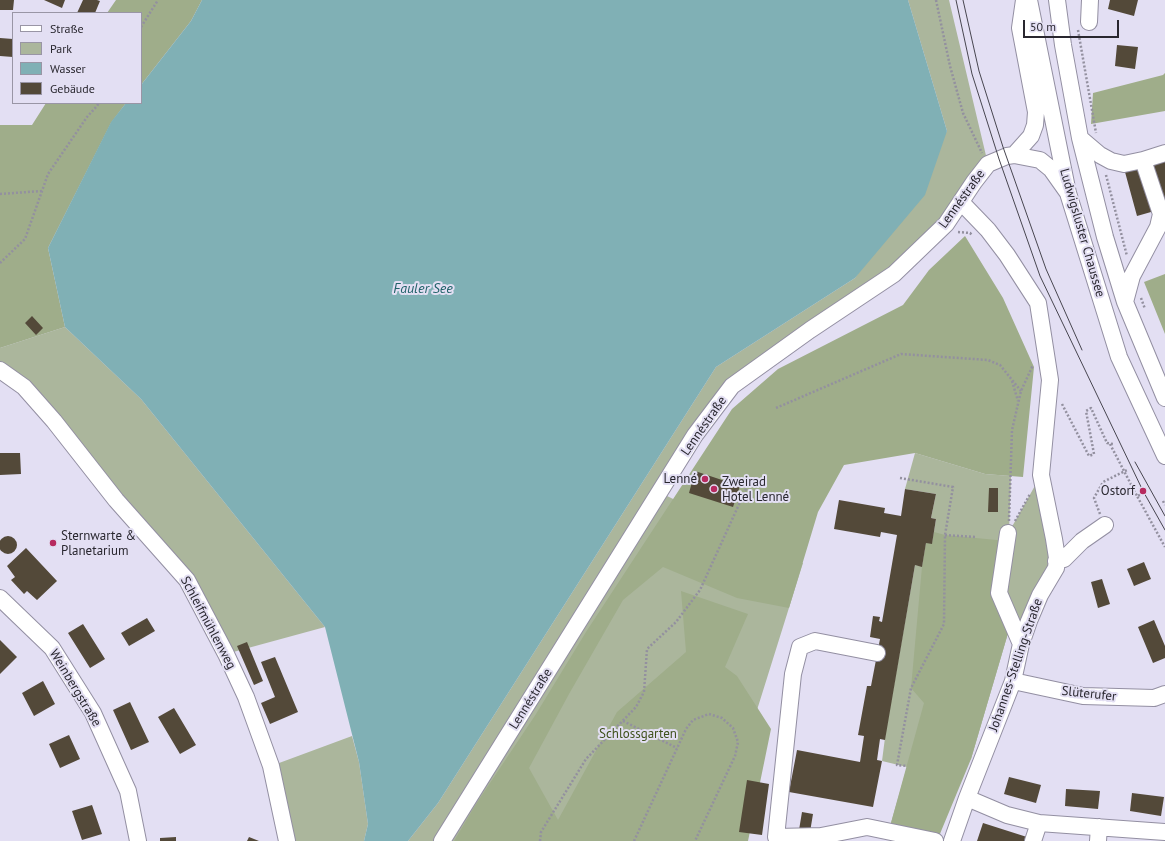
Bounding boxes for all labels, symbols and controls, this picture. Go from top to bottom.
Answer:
legend [12,12,142,104]
scale bar [1025,12,1121,38]
text: 50 m [1030,19,1056,34]
text: Straße [50,21,84,36]
text: Park [50,41,72,56]
text: Wasser [50,61,86,76]
text: Gebäude [50,81,95,96]
street label: Lennéstraße [936,167,988,231]
street label: Ludwigsluster Chaussee [1056,167,1108,299]
water label: Fauler See [393,281,453,297]
street label: Lennéstraße [678,393,730,459]
place label: Lenné [664,471,697,487]
marker: Lenné [700,474,710,484]
place label: Zweirad Hotel Lenné [722,474,789,505]
place label: Ostorf [1101,483,1135,499]
marker: Zweirad Hotel Lenné [709,484,719,494]
marker: Ostorf [1138,486,1148,496]
place label: Sternwarte & Planetarium [61,528,136,559]
marker: Sternwarte & Planetarium [48,538,58,548]
street label: Schleifmühlenweg [177,574,239,672]
street label: Johannes-Stelling-Straße [986,597,1046,733]
street label: Weinbergstraße [46,646,104,730]
street label: Lennéstraße [506,666,556,732]
street label: Slüterufer [1061,683,1117,705]
park label: Schlossgarten [599,726,677,742]

